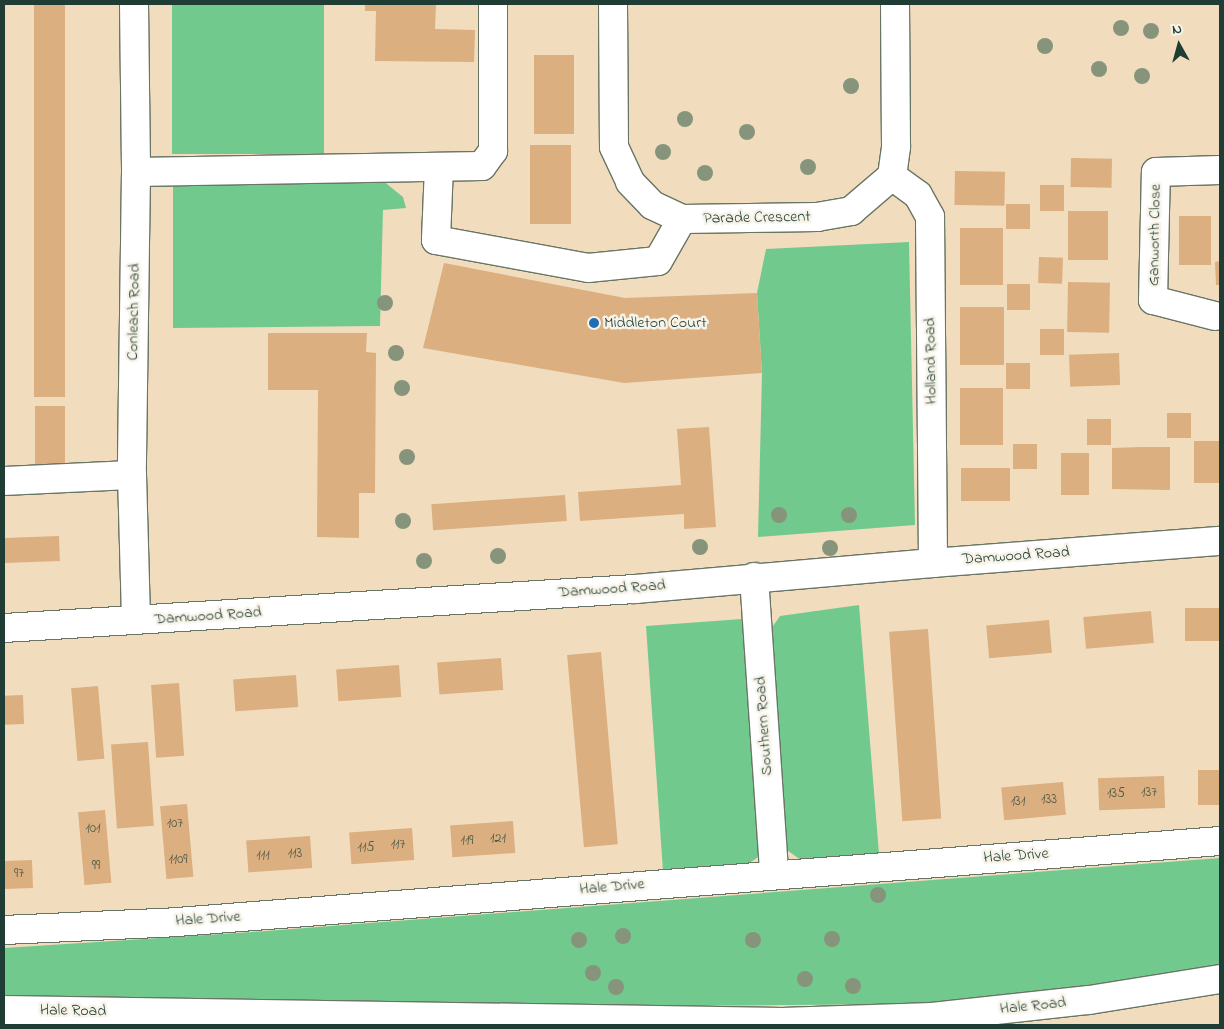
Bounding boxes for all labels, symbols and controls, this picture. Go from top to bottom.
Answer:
text: N [1171,19,1183,41]
north arrow [1154,20,1204,70]
street label: Ganworth Close [1145,184,1165,286]
street label: Parade Crescent [703,207,811,229]
street label: Conleach Road [124,263,144,361]
place label: Middleton Court [604,313,707,333]
marker: Middleton Court [588,317,600,329]
street label: Holland Road [921,317,941,405]
street label: Damwood Road [962,543,1070,569]
street label: Damwood Road [558,576,666,602]
street label: Damwood Road [154,603,262,629]
street label: Southern Road [751,676,777,776]
house number: 137 [1141,785,1157,801]
house number: 135 [1107,786,1125,802]
house number: 133 [1041,792,1057,808]
house number: 131 [1011,794,1025,810]
house number: 107 [167,816,183,832]
house number: 101 [86,821,100,837]
house number: 121 [490,831,506,847]
house number: 119 [460,833,474,849]
house number: 117 [391,837,405,853]
house number: 115 [358,840,374,856]
street label: Hale Drive [983,844,1049,868]
house number: 113 [288,846,302,862]
house number: 111 [256,848,270,864]
house number: 1109 [168,852,188,868]
house number: 99 [92,858,100,874]
house number: 97 [14,866,24,882]
street label: Hale Drive [579,875,645,899]
street label: Hale Drive [175,907,241,931]
street label: Hale Road [999,993,1067,1019]
street label: Hale Road [40,1001,106,1021]

